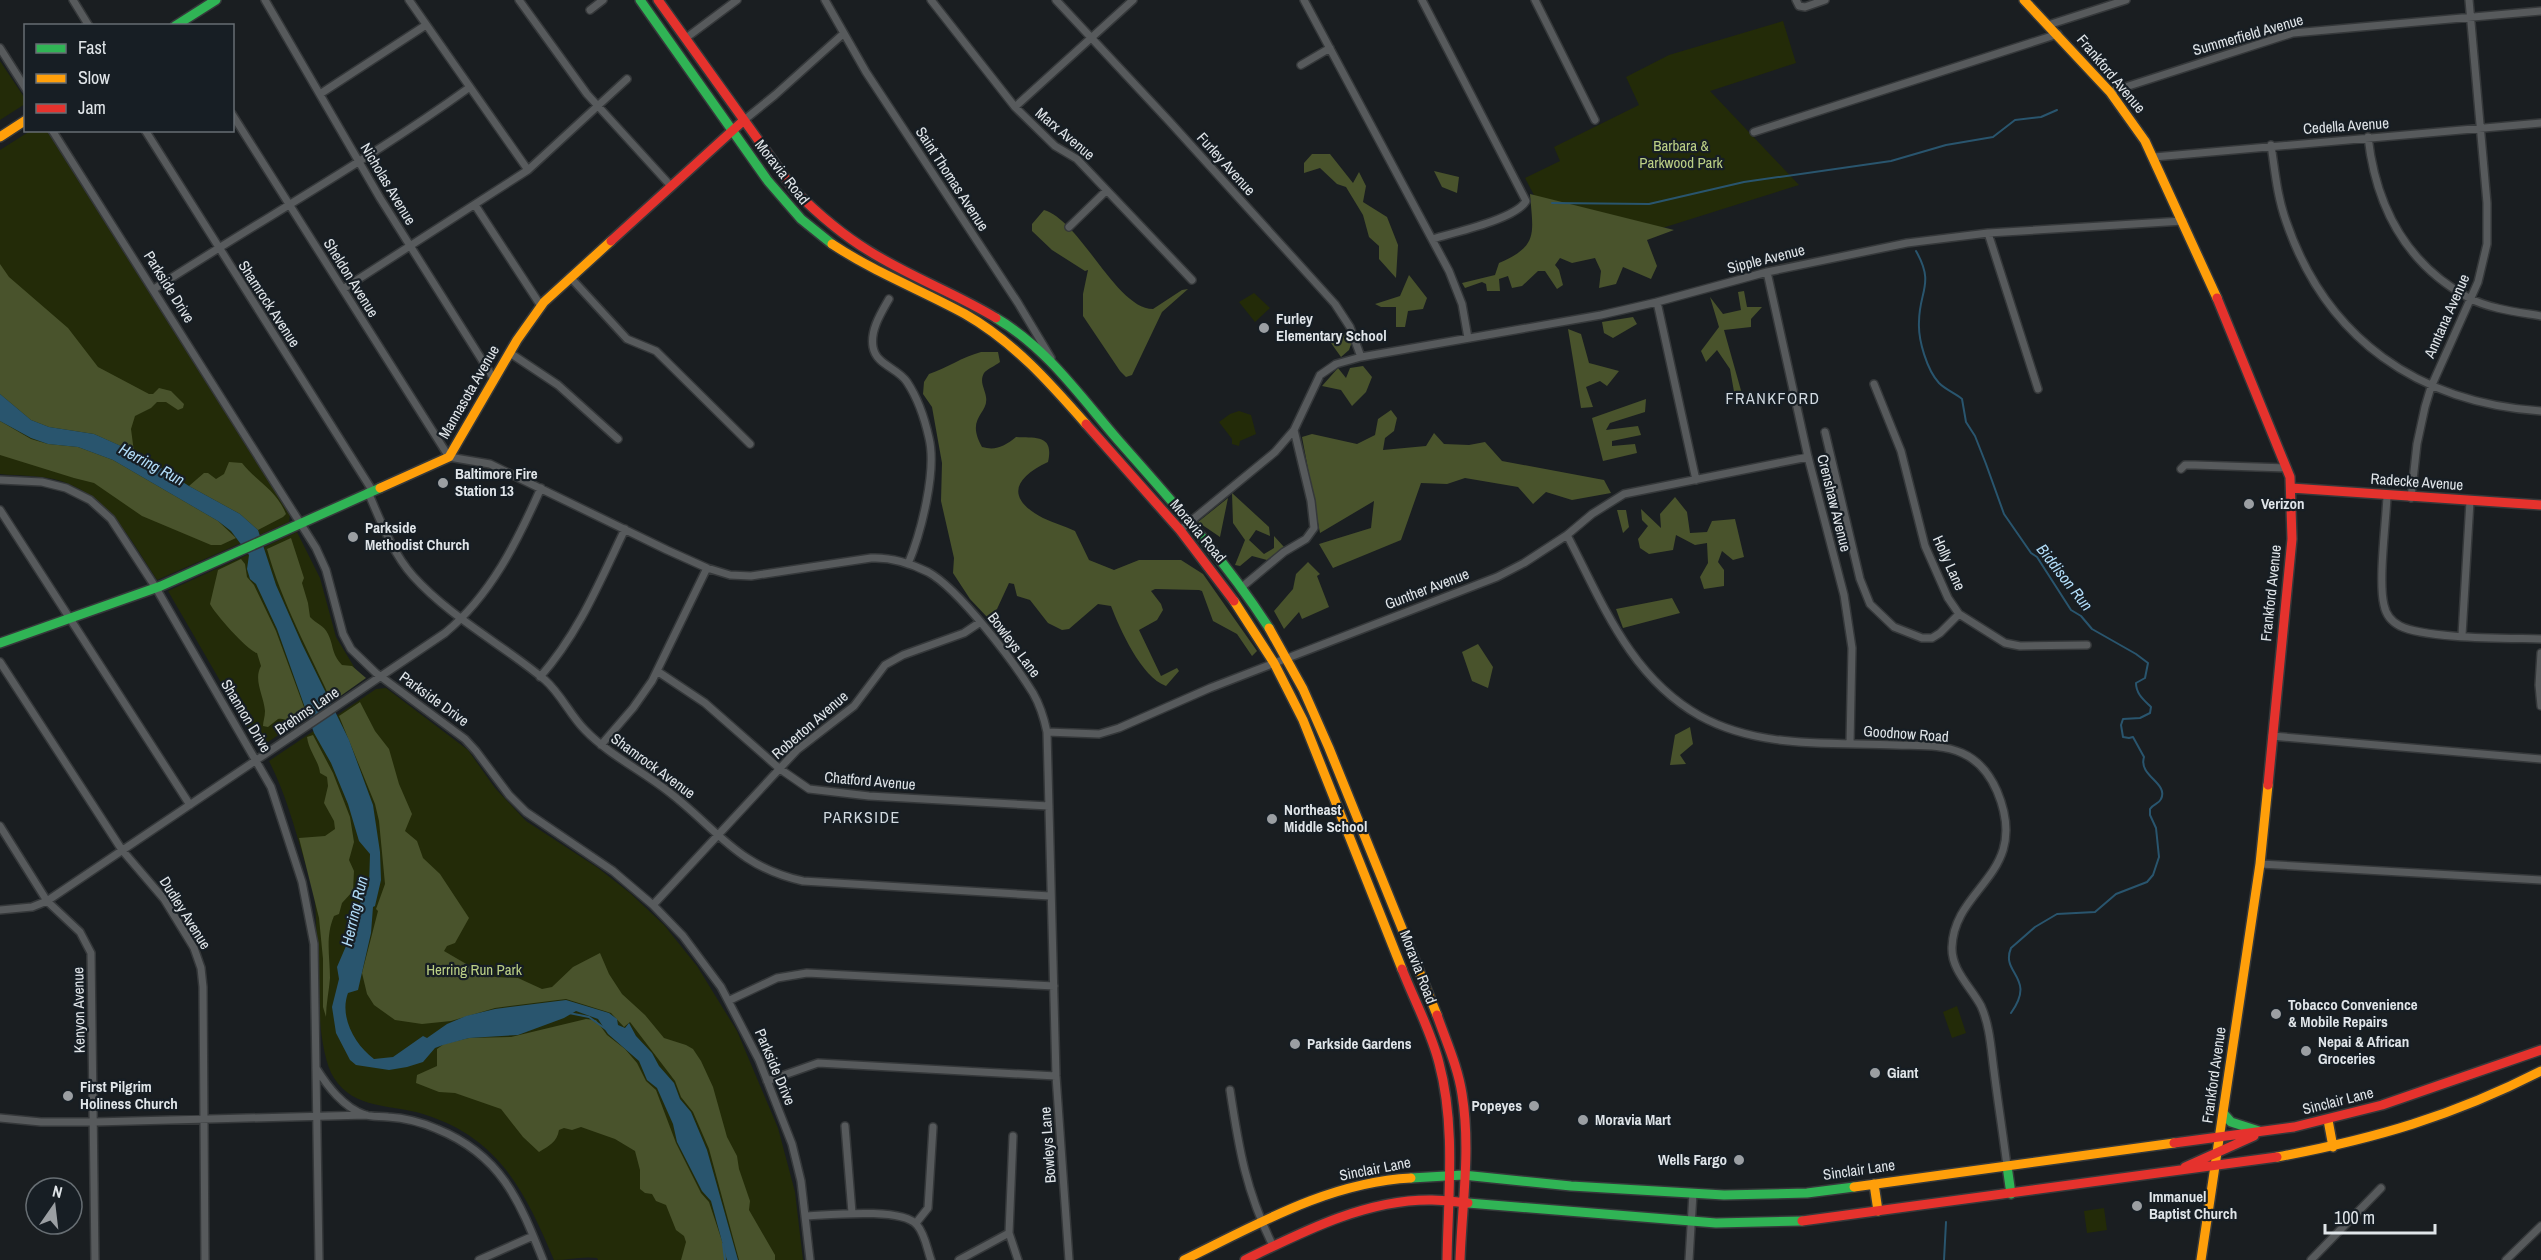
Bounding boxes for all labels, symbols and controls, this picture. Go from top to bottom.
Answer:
street label: Summerfield Avenue [2190,9,2306,60]
legend [24,24,234,132]
street label: Frankford Avenue [2072,30,2151,118]
text: Fast [78,35,106,60]
text: Slow [78,65,110,90]
text: Jam [78,95,106,120]
street label: Marx Avenue [1031,103,1100,165]
street label: Cedella Avenue [2302,112,2390,139]
street label: Saint Thomas Avenue [911,122,994,235]
street label: Furley Avenue [1192,128,1261,200]
street label: Moravia Road [750,135,814,209]
park label: Barbara & Parkwood Park [1639,135,1724,173]
street label: Nicholas Avenue [356,139,421,229]
street label: Sheldon Avenue [319,234,384,321]
street label: Sipple Avenue [1725,239,1807,278]
street label: Parkside Drive [139,247,200,327]
street label: Shamrock Avenue [233,256,305,351]
street label: Anntana Avenue [2418,270,2475,362]
place label: Furley Elementary School [1276,308,1387,346]
marker: Furley Elementary School [1257,321,1271,335]
street label: Mannasota Avenue [433,341,504,443]
district label: FRANKFORD [1725,387,1821,409]
water label: Herring Run [115,438,189,490]
street label: Crenshaw Avenue [1812,452,1857,554]
place label: Baltimore Fire Station 13 [455,463,538,501]
street label: Radecke Avenue [2370,468,2464,495]
marker: Baltimore Fire Station 13 [436,476,450,490]
place label: Verizon [2261,493,2305,514]
street label: Moravia Road [1166,494,1231,567]
marker: Verizon [2242,497,2256,511]
place label: Parkside Methodist Church [365,517,470,555]
marker: Parkside Methodist Church [346,530,360,544]
street label: Holly Lane [1928,532,1971,594]
water label: Biddison Run [2032,539,2098,615]
street label: Frankford Avenue [2255,544,2286,642]
street label: Gunther Avenue [1382,563,1472,614]
street label: Bowleys Lane [983,608,1046,682]
street label: Parkside Drive [395,666,473,731]
street label: Shannon Drive [216,675,277,756]
street label: Brehms Lane [271,681,343,740]
street label: Roberton Avenue [767,685,852,764]
street label: Goodnow Road [1863,720,1949,747]
street label: Shamrock Avenue [607,728,700,803]
street label: Chatford Avenue [824,766,917,795]
place label: Northeast Middle School [1284,799,1367,837]
district label: PARKSIDE [823,806,901,828]
marker: Northeast Middle School [1265,812,1279,826]
street label: Dudley Avenue [155,872,216,953]
water label: Herring Run [335,874,373,948]
street label: Moravia Road [1395,927,1442,1007]
park label: Herring Run Park [426,959,523,980]
street label: Kenyon Avenue [67,967,90,1053]
place label: Tobacco Convenience & Mobile Repairs [2288,994,2418,1032]
marker: Tobacco Convenience & Mobile Repairs [2269,1007,2283,1021]
street label: Parkside Drive [750,1025,801,1108]
street label: Frankford Avenue [2196,1025,2231,1124]
place label: Nepai & African Groceries [2318,1031,2409,1069]
place label: Parkside Gardens [1307,1033,1412,1054]
marker: Parkside Gardens [1288,1037,1302,1051]
marker: Nepai & African Groceries [2299,1044,2313,1058]
place label: Giant [1887,1062,1918,1083]
marker: Giant [1868,1066,1882,1080]
place label: First Pilgrim Holiness Church [80,1076,178,1114]
street label: Sinclair Lane [2300,1082,2376,1119]
marker: First Pilgrim Holiness Church [61,1089,75,1103]
place label: Popeyes [1471,1095,1522,1116]
marker: Popeyes [1527,1099,1541,1113]
street label: Bowleys Lane [1034,1106,1061,1184]
place label: Moravia Mart [1595,1109,1671,1130]
marker: Moravia Mart [1576,1113,1590,1127]
place label: Wells Fargo [1658,1149,1727,1170]
street label: Sinclair Lane [1337,1151,1413,1186]
marker: Wells Fargo [1732,1153,1746,1167]
street label: Sinclair Lane [1822,1154,1896,1185]
north arrow [24,1176,84,1236]
text: N [50,1180,65,1203]
place label: Immanuel Baptist Church [2149,1186,2237,1224]
scale bar [2325,1197,2434,1235]
marker: Immanuel Baptist Church [2130,1199,2144,1213]
text: 100 m [2334,1205,2375,1230]

